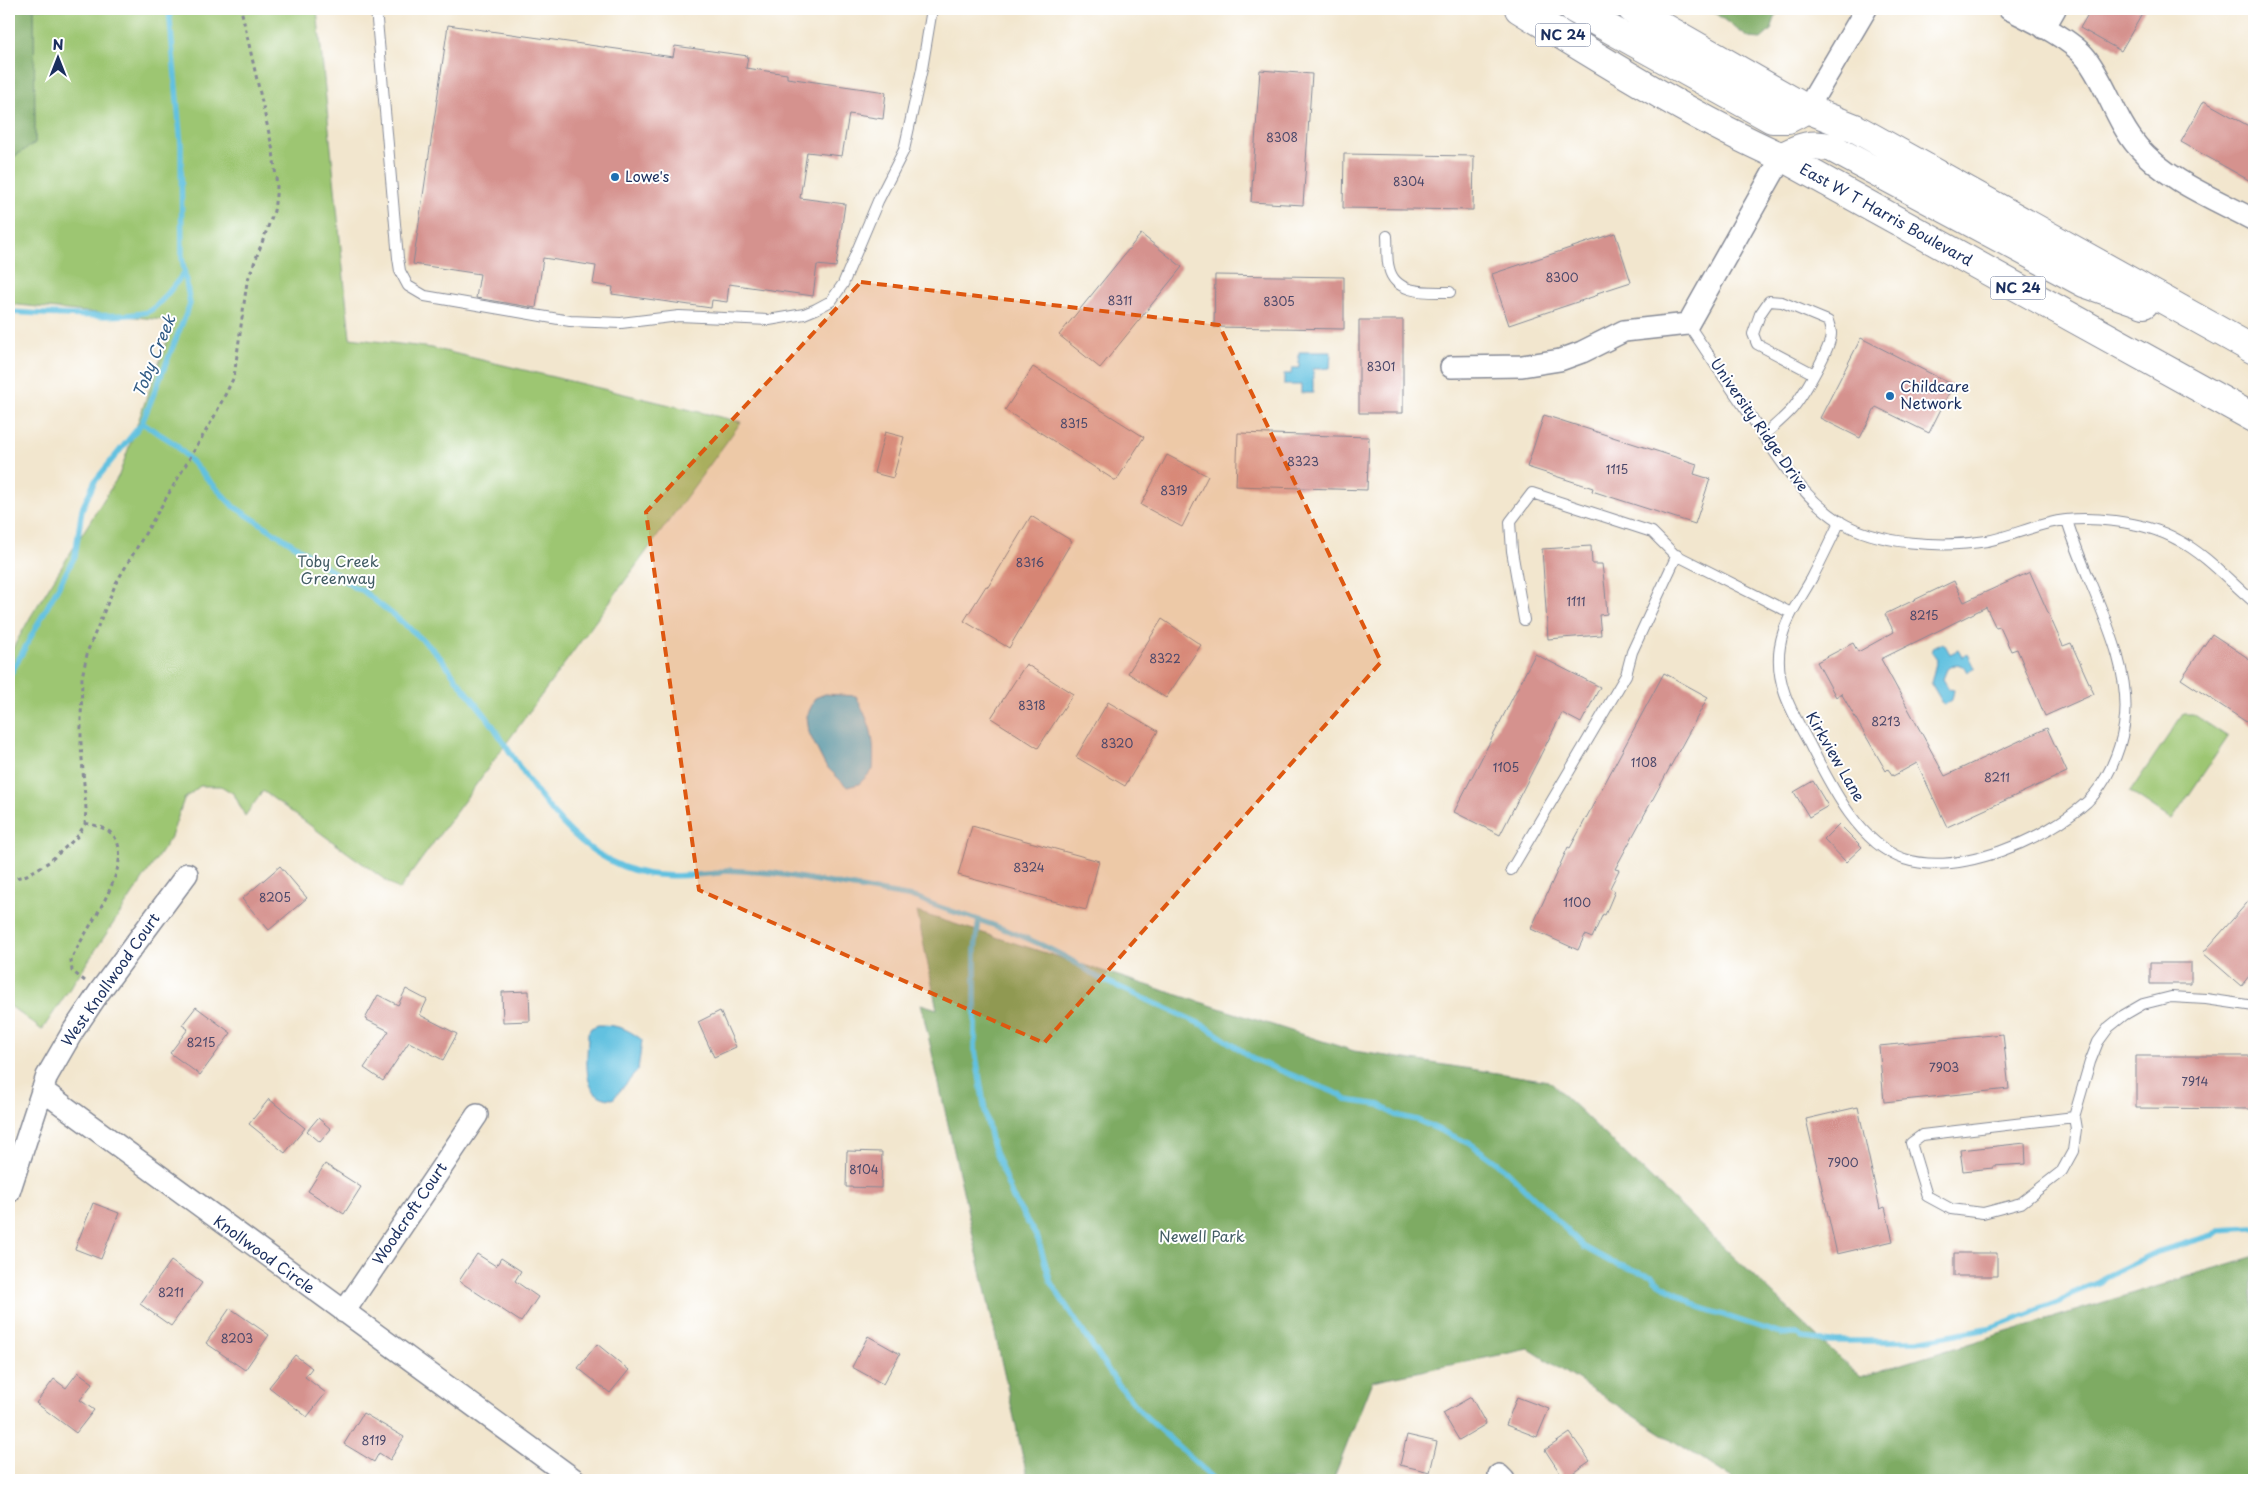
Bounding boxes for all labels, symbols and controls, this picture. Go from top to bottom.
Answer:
road number: NC 24 [1536,24,1590,46]
north arrow [32,32,82,82]
text: N [52,34,64,55]
house number: 8308 [1266,128,1298,146]
street label: East W T Harris Boulevard [1796,157,1977,271]
place label: Lowe's [625,164,669,187]
marker: Lowe's [609,171,621,183]
house number: 8304 [1393,172,1425,190]
house number: 8300 [1545,268,1579,286]
road number: NC 24 [1990,276,2046,300]
house number: 8311 [1108,291,1132,309]
house number: 8305 [1263,292,1295,310]
water label: Toby Creek [126,310,181,401]
street label: University Ridge Drive [1705,353,1815,496]
house number: 8301 [1367,357,1395,375]
place label: Childcare Network [1900,374,1969,414]
marker: Childcare Network [1884,390,1896,402]
house number: 8315 [1060,414,1088,432]
house number: 8323 [1287,452,1319,470]
house number: 1115 [1606,460,1628,478]
house number: 8319 [1160,481,1188,499]
park label: Toby Creek Greenway [297,549,379,589]
house number: 8316 [1016,553,1044,571]
house number: 1111 [1566,592,1586,610]
house number: 8215 [1909,606,1939,624]
house number: 8322 [1149,649,1181,667]
house number: 8318 [1018,696,1046,714]
street label: Kirkview Lane [1801,707,1871,806]
house number: 8213 [1871,712,1901,730]
house number: 8320 [1101,734,1133,752]
house number: 1108 [1631,753,1657,771]
house number: 1105 [1493,758,1519,776]
house number: 8211 [1984,768,2010,786]
house number: 8324 [1013,858,1045,876]
house number: 8205 [259,888,291,906]
house number: 1100 [1563,893,1591,911]
street label: West Knollwood Court [55,908,165,1051]
house number: 8215 [186,1033,216,1051]
house number: 7903 [1929,1058,1959,1076]
house number: 7914 [2182,1072,2208,1090]
house number: 7900 [1827,1153,1859,1171]
street label: Woodcroft Court [366,1157,452,1269]
house number: 8104 [849,1160,879,1178]
street label: Knollwood Circle [209,1209,320,1299]
park label: Newell Park [1159,1224,1245,1247]
house number: 8211 [158,1283,184,1301]
house number: 8203 [221,1329,253,1347]
house number: 8119 [362,1431,386,1449]

